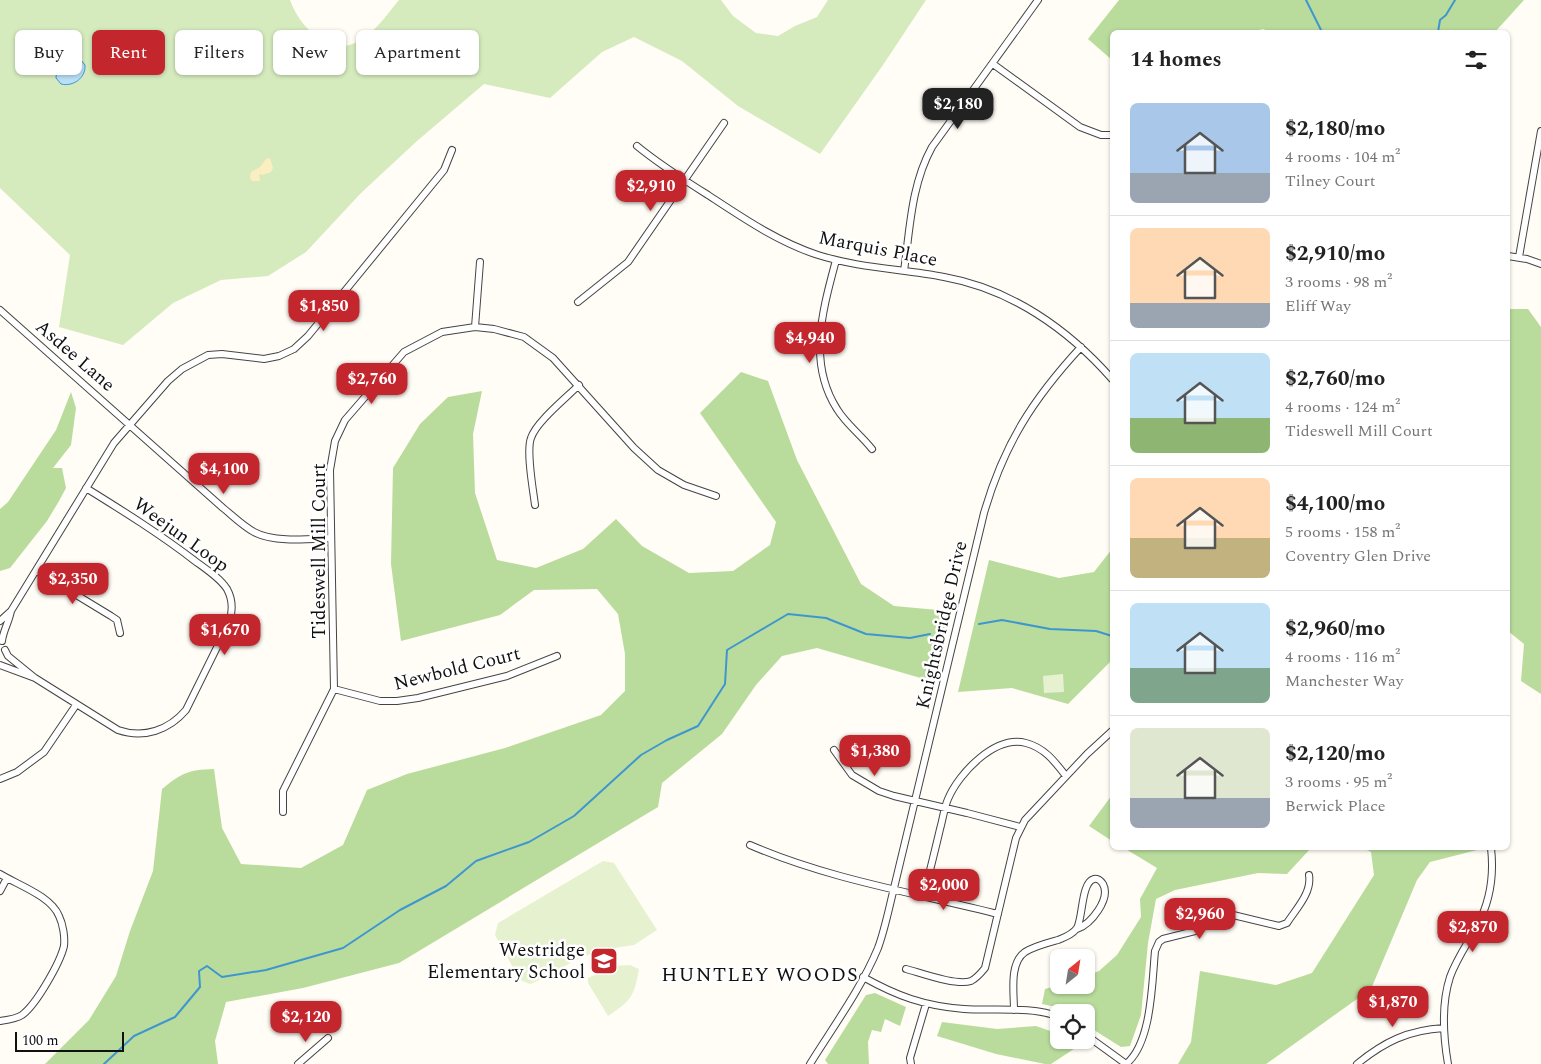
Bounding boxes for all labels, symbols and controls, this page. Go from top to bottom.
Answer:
chip: Buy [15,30,82,75]
chip: Rent [92,30,165,75]
chip: Filters [175,30,263,75]
chip: New [273,30,346,75]
chip: Apartment [356,30,479,75]
text: 14 homes [1130,44,1222,76]
icon: filters [1462,46,1490,74]
pin: $2,180 [917,88,999,130]
text: $2,180 [933,92,983,116]
text: $2,180/mo [1285,113,1385,145]
icon: home [1170,123,1230,183]
text: 4 rooms · 104 m² [1285,145,1400,169]
text: Tilney Court [1285,169,1375,193]
pin: $2,910 [610,170,692,212]
text: $2,910 [626,174,676,198]
street label: Marquis Place [816,223,940,275]
text: $2,910/mo [1285,238,1385,270]
icon: home [1170,248,1230,308]
text: 3 rooms · 98 m² [1285,270,1392,294]
pin: $1,850 [283,290,365,332]
text: $1,850 [299,294,349,318]
text: Eliff Way [1285,294,1351,318]
street label: Asdee Lane [29,313,121,399]
pin: $4,940 [769,322,851,364]
text: $4,940 [785,326,835,350]
pin: $2,760 [331,362,413,405]
text: $2,760/mo [1285,363,1385,395]
text: $2,760 [347,367,397,391]
icon: home [1170,373,1230,433]
text: 4 rooms · 124 m² [1285,395,1400,419]
text: Tideswell Mill Court [1285,419,1433,443]
pin: $4,100 [183,452,265,495]
text: $4,100 [199,457,249,481]
street label: Tideswell Mill Court [305,463,334,639]
text: $4,100/mo [1285,488,1385,520]
street label: Weejun Loop [127,490,235,580]
icon: home [1170,498,1230,558]
text: 5 rooms · 158 m² [1285,520,1400,544]
street label: Knightsbridge Drive [909,538,975,712]
text: Coventry Glen Drive [1285,544,1431,568]
pin: $2,350 [32,562,114,605]
text: $2,350 [48,567,98,591]
text: $2,960/mo [1285,613,1385,645]
pin: $1,670 [184,614,266,656]
text: $1,670 [200,618,250,642]
icon: home [1170,623,1230,683]
street label: Newbold Court [391,639,524,699]
text: 4 rooms · 116 m² [1285,645,1400,669]
text: Manchester Way [1285,669,1404,693]
pin: $1,380 [834,734,916,777]
text: $2,120/mo [1285,738,1385,770]
text: $1,380 [850,739,900,763]
icon: home [1170,748,1230,808]
text: 3 rooms · 95 m² [1285,770,1392,794]
text: Berwick Place [1285,794,1386,818]
pin: $2,000 [903,868,985,911]
text: $2,000 [919,873,969,897]
pin: $2,960 [1159,898,1241,940]
text: $2,960 [1175,902,1225,926]
pin: $2,870 [1432,910,1514,953]
text: $2,870 [1448,915,1498,939]
place label: Westridge Elementary School [427,936,585,987]
school or university icon: Westridge Elementary School [589,946,619,976]
north arrow [1050,949,1095,994]
map controls [1050,949,1095,1049]
district label: HUNTLEY WOODS [661,960,859,990]
pin: $1,870 [1352,986,1434,1028]
text: $1,870 [1368,990,1418,1014]
pin: $2,120 [265,1000,347,1043]
button: locate [1050,1004,1095,1049]
text: $2,120 [281,1005,331,1029]
scale bar [15,1029,124,1052]
text: 100 m [22,1030,59,1051]

